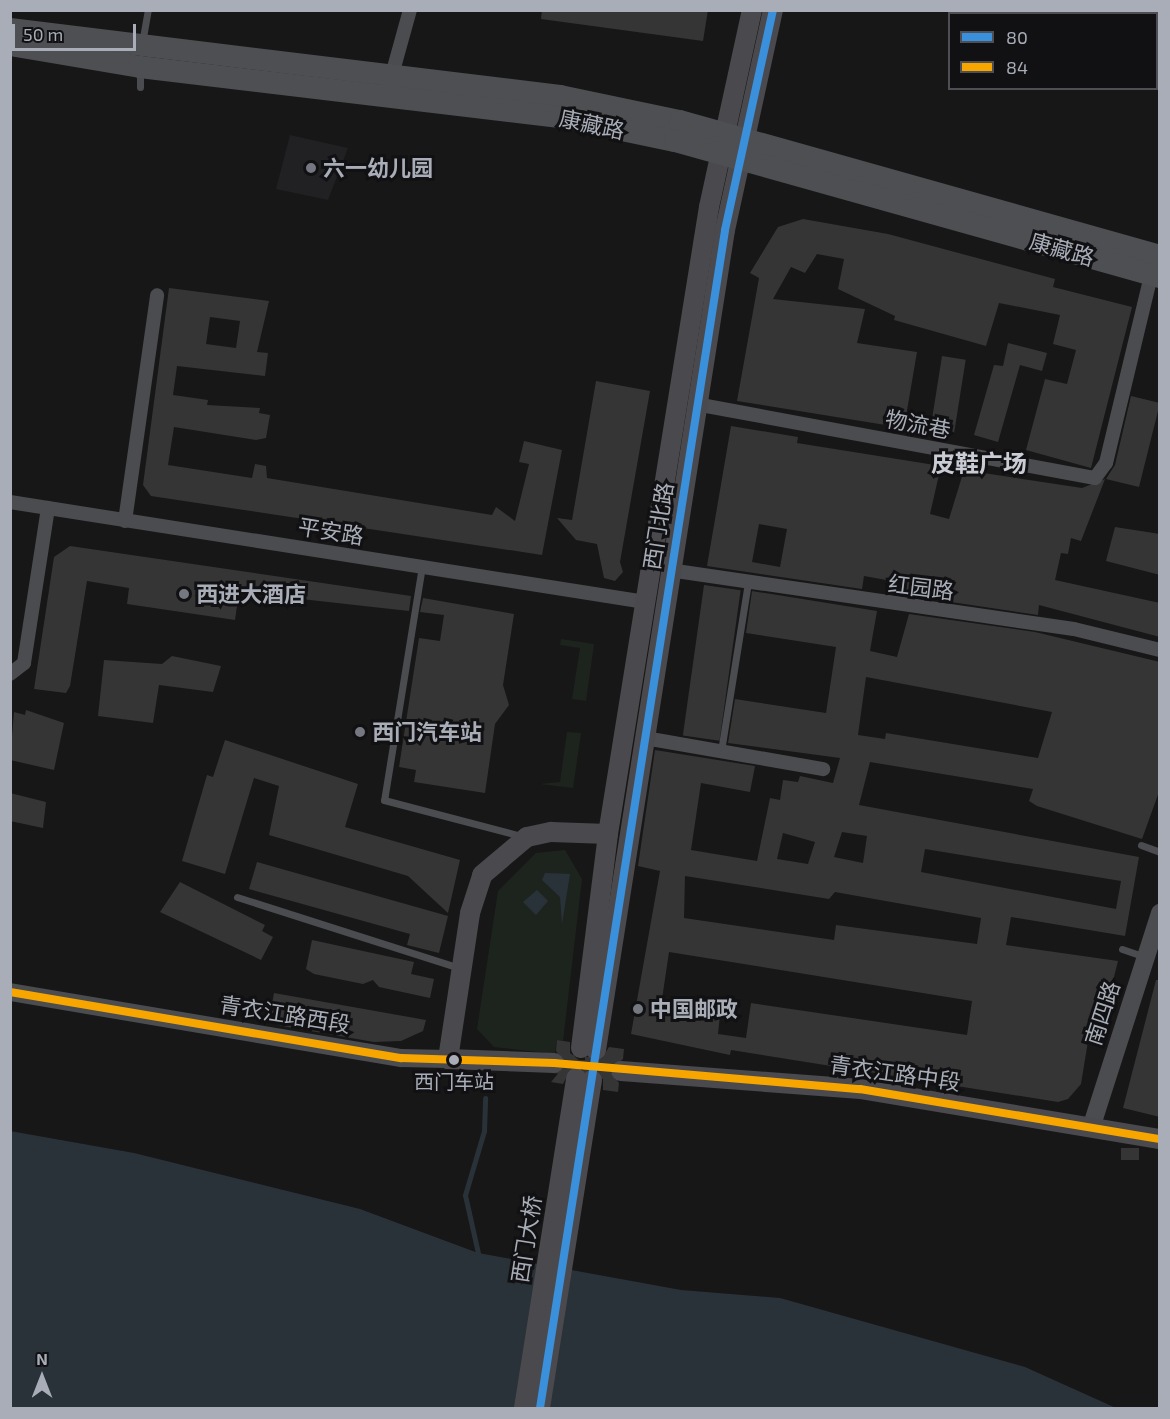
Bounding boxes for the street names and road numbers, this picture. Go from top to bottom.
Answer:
street label: 康藏路 [557,104,627,144]
street label: 康藏路 [1027,227,1097,271]
street label: 物流巷 [883,405,953,443]
street label: 西门北路 [638,480,678,572]
street label: 平安路 [296,513,366,549]
street label: 红园路 [887,570,955,604]
street label: 南四路 [1079,978,1125,1048]
street label: 青衣江路西段 [218,991,352,1037]
street label: 青衣江路中段 [828,1051,962,1095]
street label: 西门大桥 [506,1193,546,1285]

